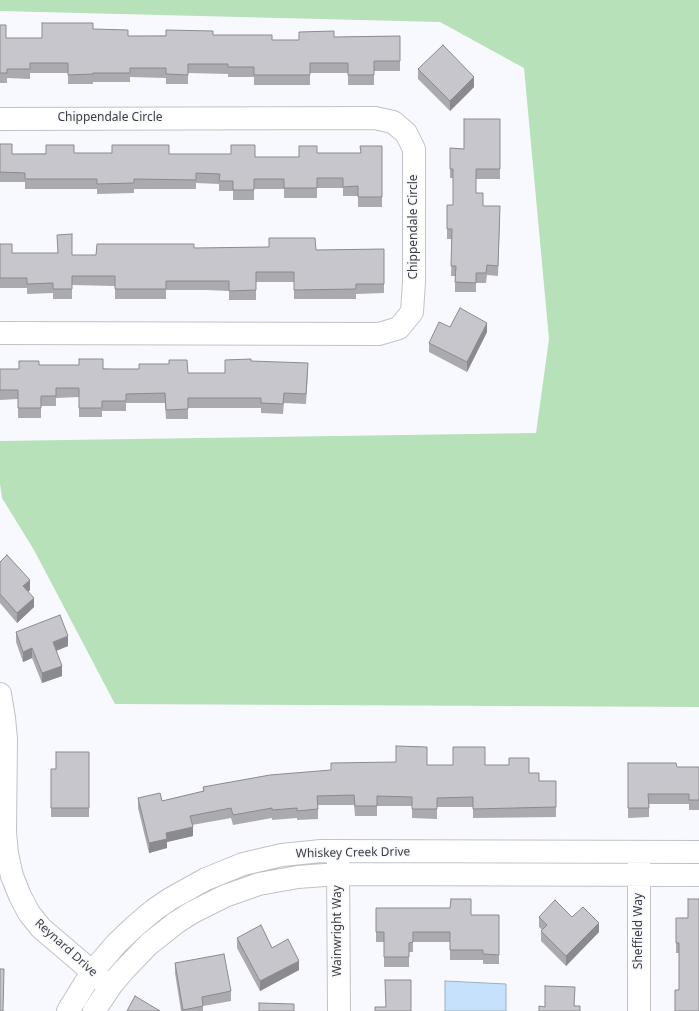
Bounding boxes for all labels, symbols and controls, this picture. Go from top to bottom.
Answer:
street label: Chippendale Circle [57,111,163,125]
street label: Chippendale Circle [407,174,421,280]
street label: Whiskey Creek Drive [296,845,410,861]
street label: Wainwright Way [331,885,345,977]
street label: Sheffield Way [632,893,646,969]
street label: Reynard Drive [32,916,100,980]

